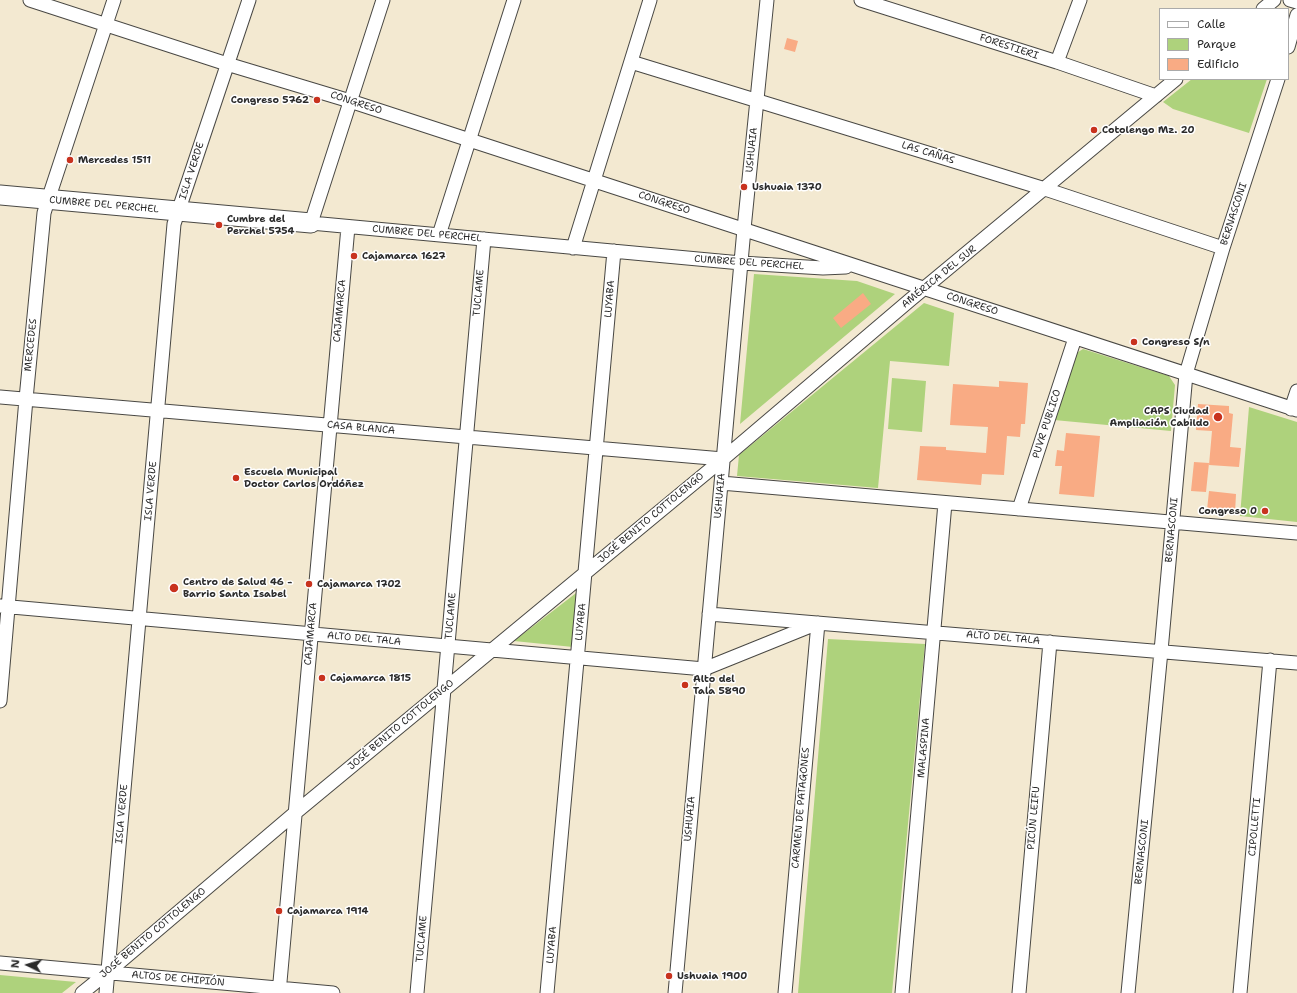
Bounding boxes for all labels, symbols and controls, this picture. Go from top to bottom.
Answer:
legend [1159,8,1289,80]
text: Calle [1197,16,1226,32]
street label: FORESTIERI [978,32,1040,62]
text: Parque [1197,36,1236,52]
text: Edificio [1197,56,1239,72]
street label: CONGRESO [329,89,383,117]
place label: Congreso 5762 [231,94,309,106]
marker: Congreso 5762 [312,95,322,105]
place label: Cotolengo Mz. 20 [1102,124,1195,136]
marker: Cotolengo Mz. 20 [1089,125,1099,135]
street label: USHUAIA [744,127,760,173]
street label: LAS CAÑAS [900,139,956,167]
street label: ISLA VERDE [177,141,207,201]
place label: Mercedes 1511 [78,154,151,166]
marker: Mercedes 1511 [65,155,75,165]
place label: Ushuaia 1370 [752,181,822,193]
street label: BERNASCONI [1218,181,1250,247]
marker: Ushuaia 1370 [739,182,749,192]
street label: CONGRESO [637,189,691,217]
street label: CUMBRE DEL PERCHEL [49,194,159,216]
place label: Cumbre del Perchel 5754 [227,213,294,236]
marker: Cumbre del Perchel 5754 [214,220,224,230]
street label: CUMBRE DEL PERCHEL [372,223,482,245]
street label: AMÉRICA DEL SUR [899,243,979,311]
place label: Cajamarca 1627 [362,250,446,262]
marker: Cajamarca 1627 [349,251,359,261]
street label: CUMBRE DEL PERCHEL [694,253,804,273]
street label: TUCLAME [471,269,487,317]
street label: CAJAMARCA [331,279,349,343]
street label: LUYABA [602,280,618,318]
street label: CONGRESO [945,290,999,318]
street label: MERCEDES [22,318,40,372]
place label: Congreso S/n [1142,336,1210,348]
marker: Congreso S/n [1129,337,1139,347]
street label: PUVR PUBLICO [1030,388,1064,460]
place label: CAPS Ciudad Ampliación Cabildo [1109,405,1209,428]
marker: CAPS Ciudad Ampliación Cabildo [1212,411,1224,423]
street label: CASA BLANCA [326,419,396,437]
street label: ISLA VERDE [142,461,160,521]
place label: Escuela Municipal Doctor Carlos Ordóñez [244,466,364,490]
street label: JOSÉ BENITO COTTOLENGO [596,470,706,566]
marker: Escuela Municipal Doctor Carlos Ordóñez [231,473,241,483]
street label: USHUAIA [712,473,728,519]
street label: BERNASCONI [1163,497,1181,563]
place label: Congreso 0 [1198,505,1257,517]
marker: Congreso 0 [1260,506,1270,516]
place label: Centro de Salud 46 - Barrio Santa Isabel [183,576,292,600]
place label: Cajamarca 1702 [317,578,401,590]
marker: Cajamarca 1702 [304,579,314,589]
marker: Centro de Salud 46 - Barrio Santa Isabel [168,582,180,594]
street label: TUCLAME [443,592,459,640]
street label: CAJAMARCA [302,602,320,666]
street label: LUYABA [573,603,589,641]
street label: ALTO DEL TALA [966,629,1040,647]
street label: ALTO DEL TALA [327,630,401,648]
place label: Cajamarca 1815 [330,672,411,684]
marker: Cajamarca 1815 [317,673,327,683]
place label: Alto del Tala 5890 [693,673,746,696]
street label: JOSÉ BENITO COTTOLENGO [346,677,456,773]
marker: Alto del Tala 5890 [680,680,690,690]
street label: MALASPINA [915,717,933,779]
street label: CARMEN DE PATAGONES [790,747,812,869]
street label: ISLA VERDE [113,784,131,844]
street label: PICÚN LEIFU [1025,786,1043,850]
street label: USHUAIA [682,796,698,842]
street label: CIPOLLETTI [1246,797,1264,857]
street label: BERNASCONI [1133,819,1151,885]
street label: JOSÉ BENITO COTTOLENGO [98,885,208,981]
place label: Cajamarca 1914 [287,905,369,917]
marker: Cajamarca 1914 [274,906,284,916]
street label: TUCLAME [414,915,430,963]
street label: LUYABA [544,926,560,964]
north arrow [8,945,48,985]
text: N [8,959,23,969]
street label: ALTOS DE CHIPIÓN [131,969,225,989]
place label: Ushuaia 1900 [677,970,747,982]
marker: Ushuaia 1900 [664,971,674,981]

